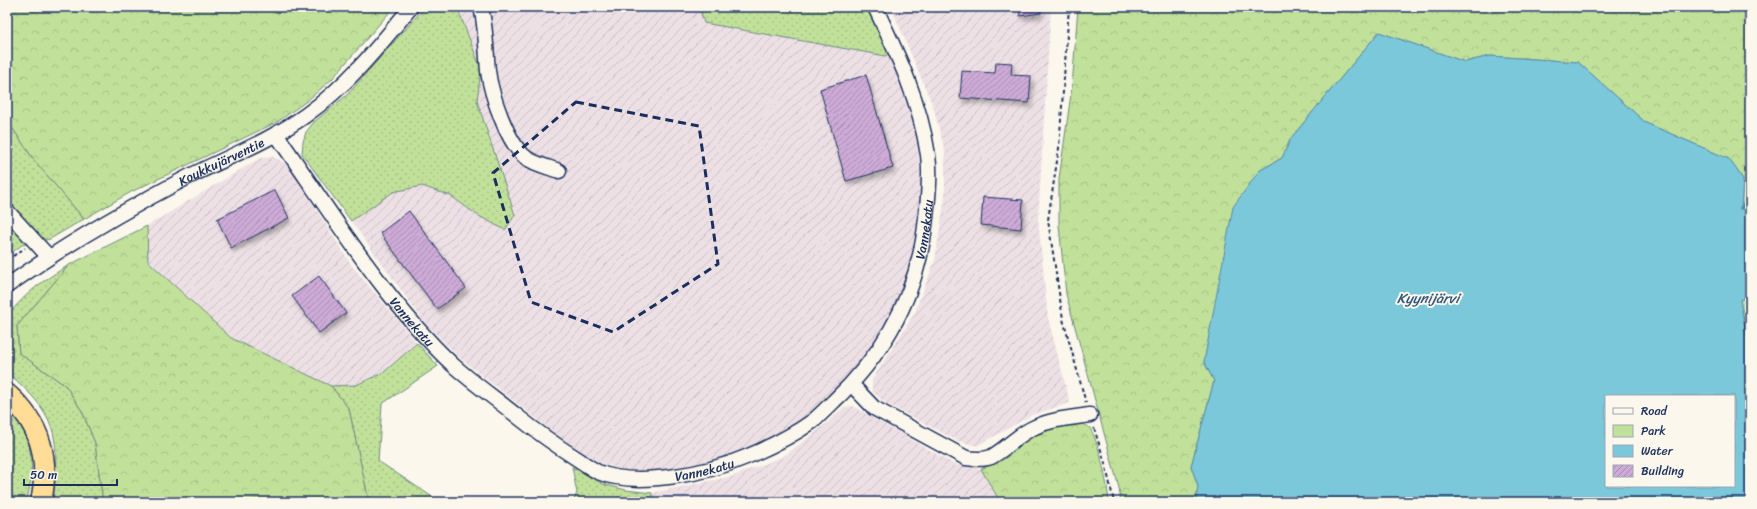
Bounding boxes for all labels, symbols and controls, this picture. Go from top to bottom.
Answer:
street label: Koukkujärventie [174,131,268,192]
street label: Vannekatu [908,198,939,261]
water label: Kyynijärvi [1397,286,1462,311]
street label: Vannekatu [384,292,441,352]
legend [1605,395,1735,487]
text: Road [1641,400,1668,422]
text: Park [1641,420,1666,442]
text: Water [1641,440,1674,462]
street label: Vannekatu [673,451,737,488]
text: Building [1641,460,1684,482]
scale bar [24,461,117,487]
text: 50 m [30,464,57,486]

